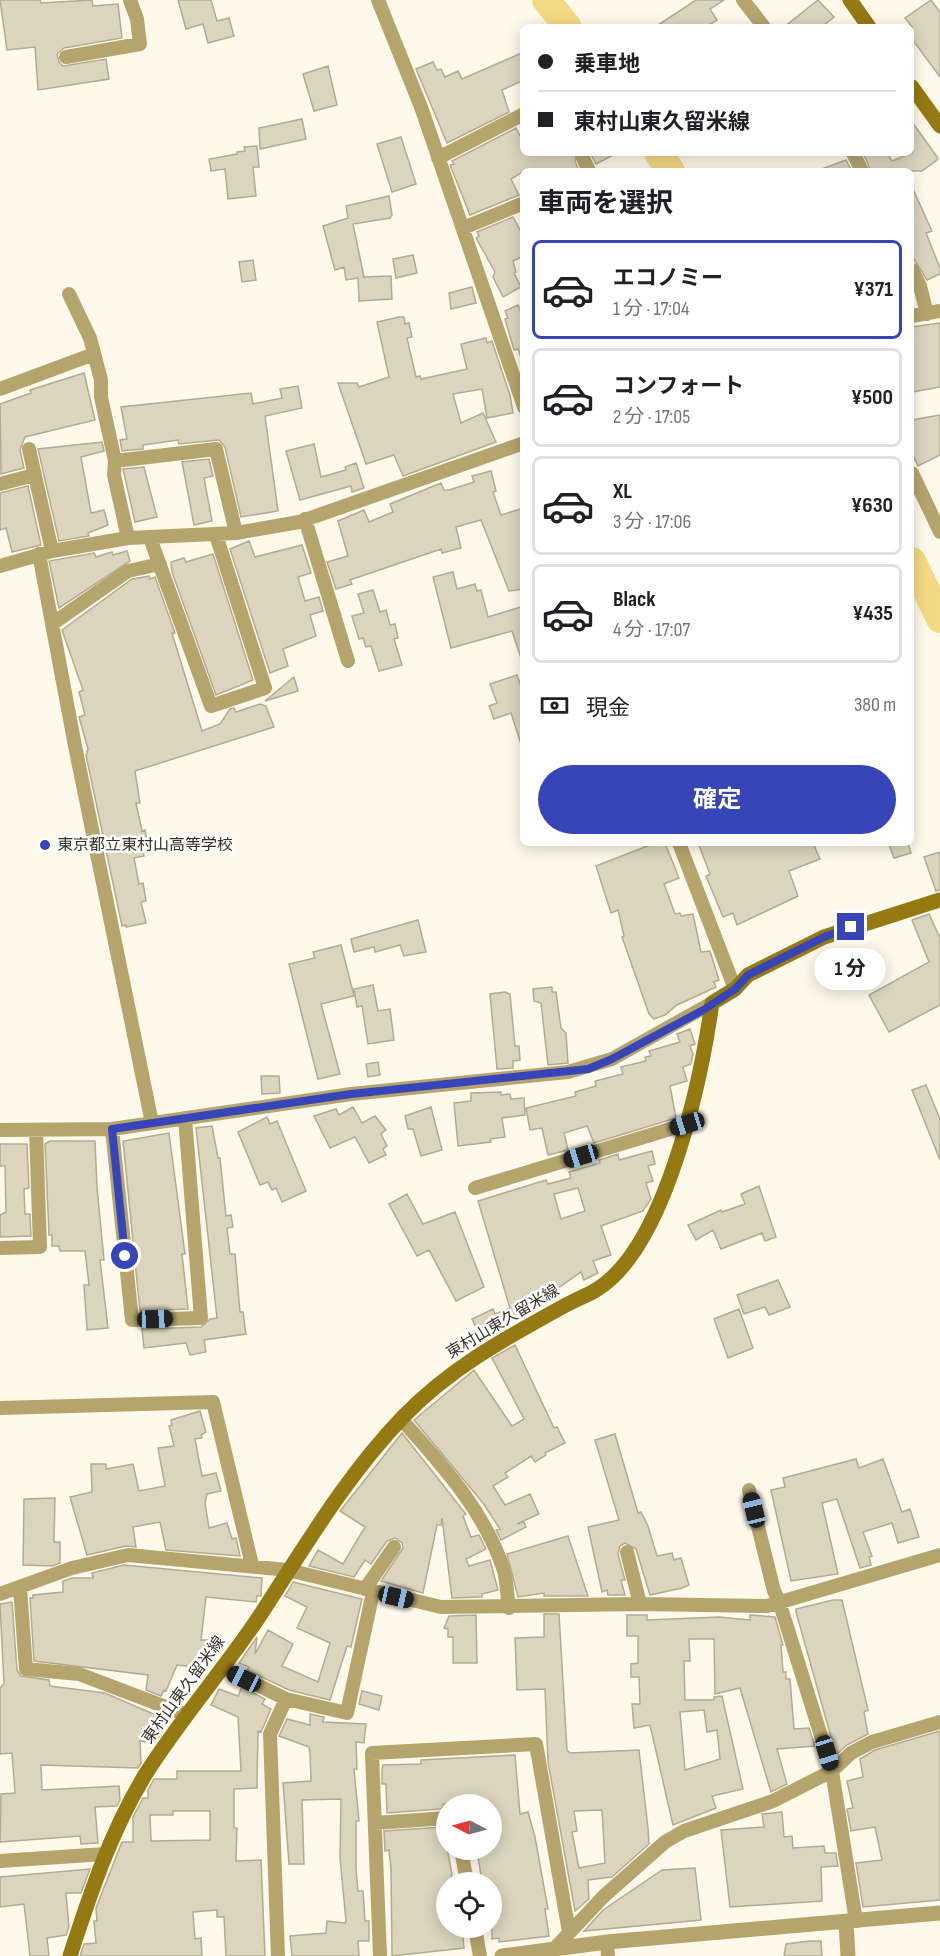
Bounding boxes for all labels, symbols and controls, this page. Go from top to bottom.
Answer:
text: 乗車地 [574,51,640,78]
text: 東村山東久留米線 [574,109,750,136]
text: 車両を選択 [538,188,673,220]
icon: car [541,263,595,317]
text: エコノミー [613,265,723,292]
text: ¥371 [854,276,893,303]
text: 1 分 · 17:04 [613,297,689,321]
icon: car [541,371,595,425]
text: コンフォート [613,373,744,400]
text: ¥500 [851,384,893,411]
text: 2 分 · 17:05 [613,405,690,429]
text: XL [613,478,632,505]
icon: car [541,479,595,533]
text: ¥630 [851,492,893,519]
text: 3 分 · 17:06 [613,510,691,534]
text: Black [613,586,655,613]
icon: car [541,587,595,641]
text: ¥435 [852,600,893,627]
text: 4 分 · 17:07 [613,618,690,642]
icon: cash [538,689,571,722]
text: 380 m [854,693,896,717]
text: 現金 [586,695,630,722]
button: 確定 [538,765,896,834]
place label: 東京都立東村山高等学校 [57,836,233,855]
marker: 東京都立東村山高等学校 [38,838,52,852]
route end [837,913,864,940]
callout: 1 分 [815,948,887,990]
text: 1 分 [835,957,865,981]
car [667,1110,707,1138]
car [561,1142,601,1170]
route start [111,1242,138,1269]
street label: 東村山東久留米線 [443,1281,563,1363]
car [137,1309,173,1329]
car [741,1490,767,1530]
car [376,1584,416,1610]
street label: 東村山東久留米線 [139,1633,229,1747]
car [224,1663,264,1695]
car [813,1733,841,1773]
north arrow [436,1794,502,1860]
map controls [436,1794,502,1938]
button: locate [436,1872,502,1938]

